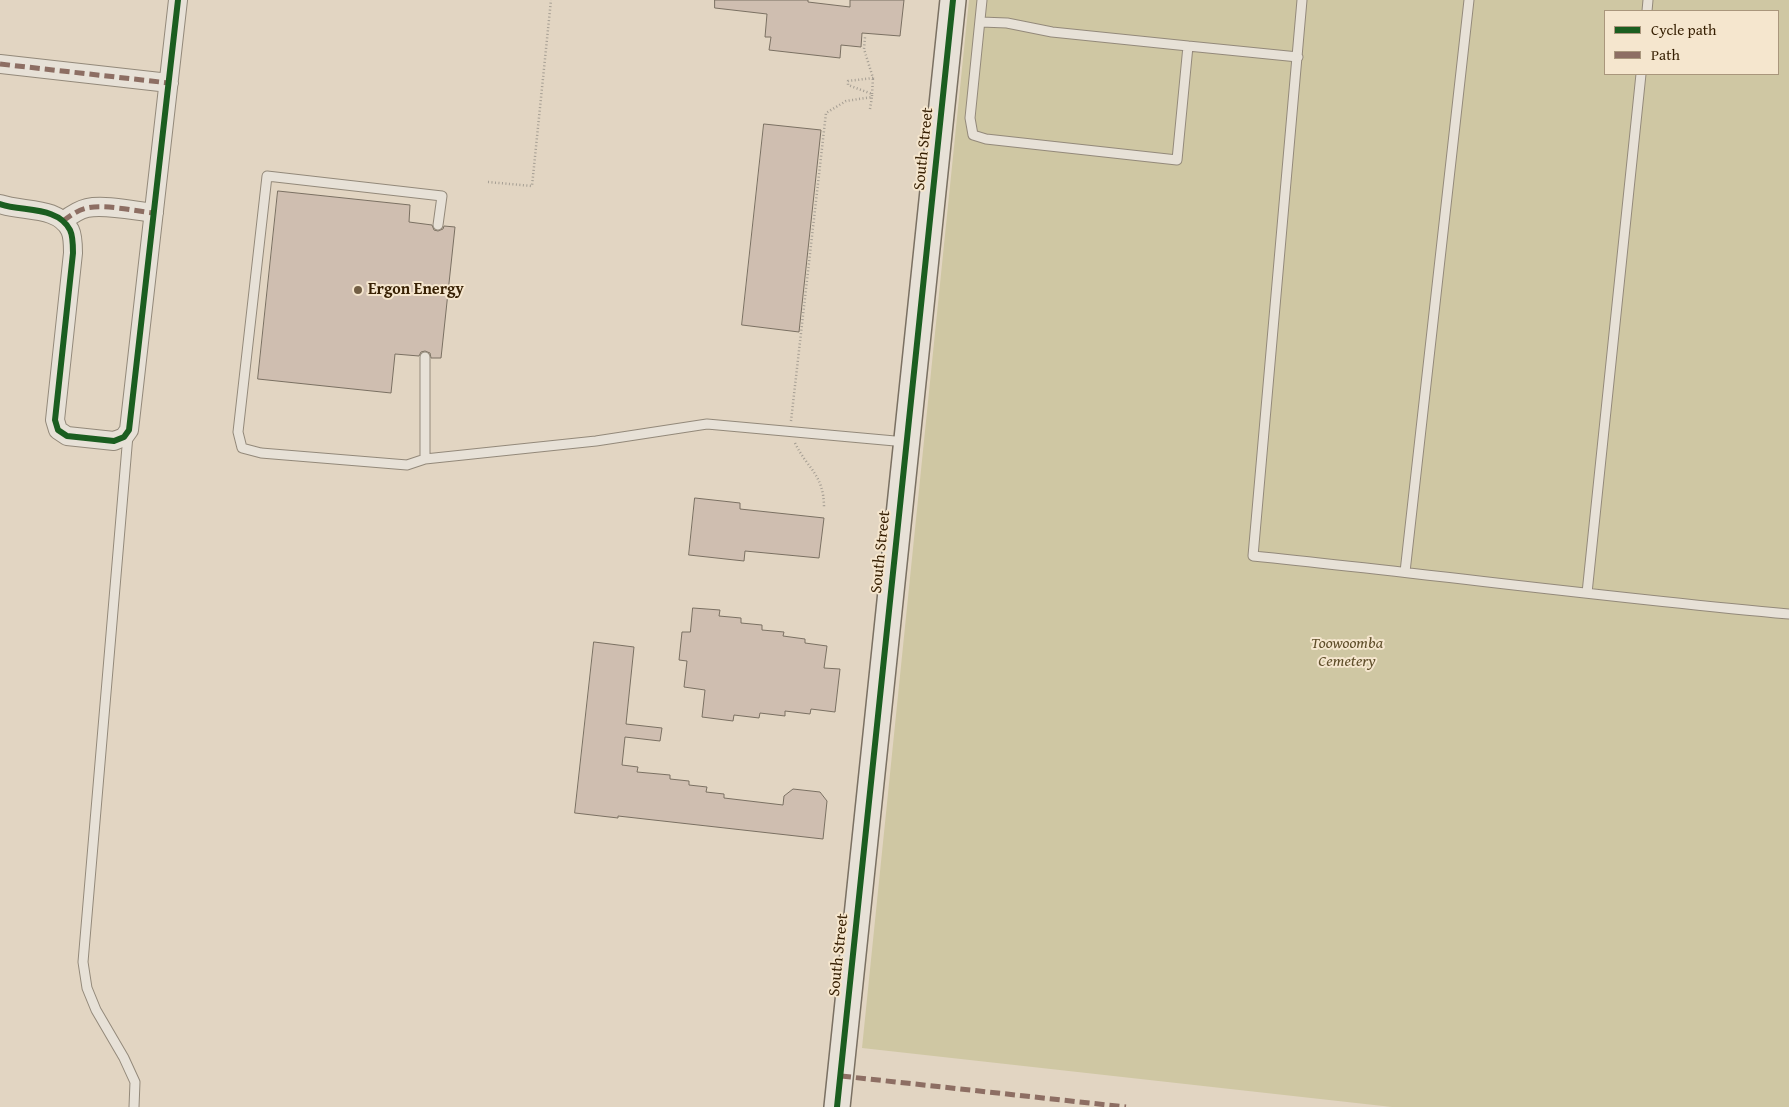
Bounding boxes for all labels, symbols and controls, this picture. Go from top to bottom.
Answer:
legend [1604,10,1779,75]
text: Cycle path [1651,19,1717,40]
text: Path [1651,44,1680,65]
street label: South Street [910,107,938,191]
place label: Ergon Energy [368,280,464,300]
marker: Ergon Energy [352,284,364,296]
street label: South Street [867,510,895,594]
park label: Toowoomba Cemetery [1311,634,1383,672]
street label: South Street [825,913,853,997]

